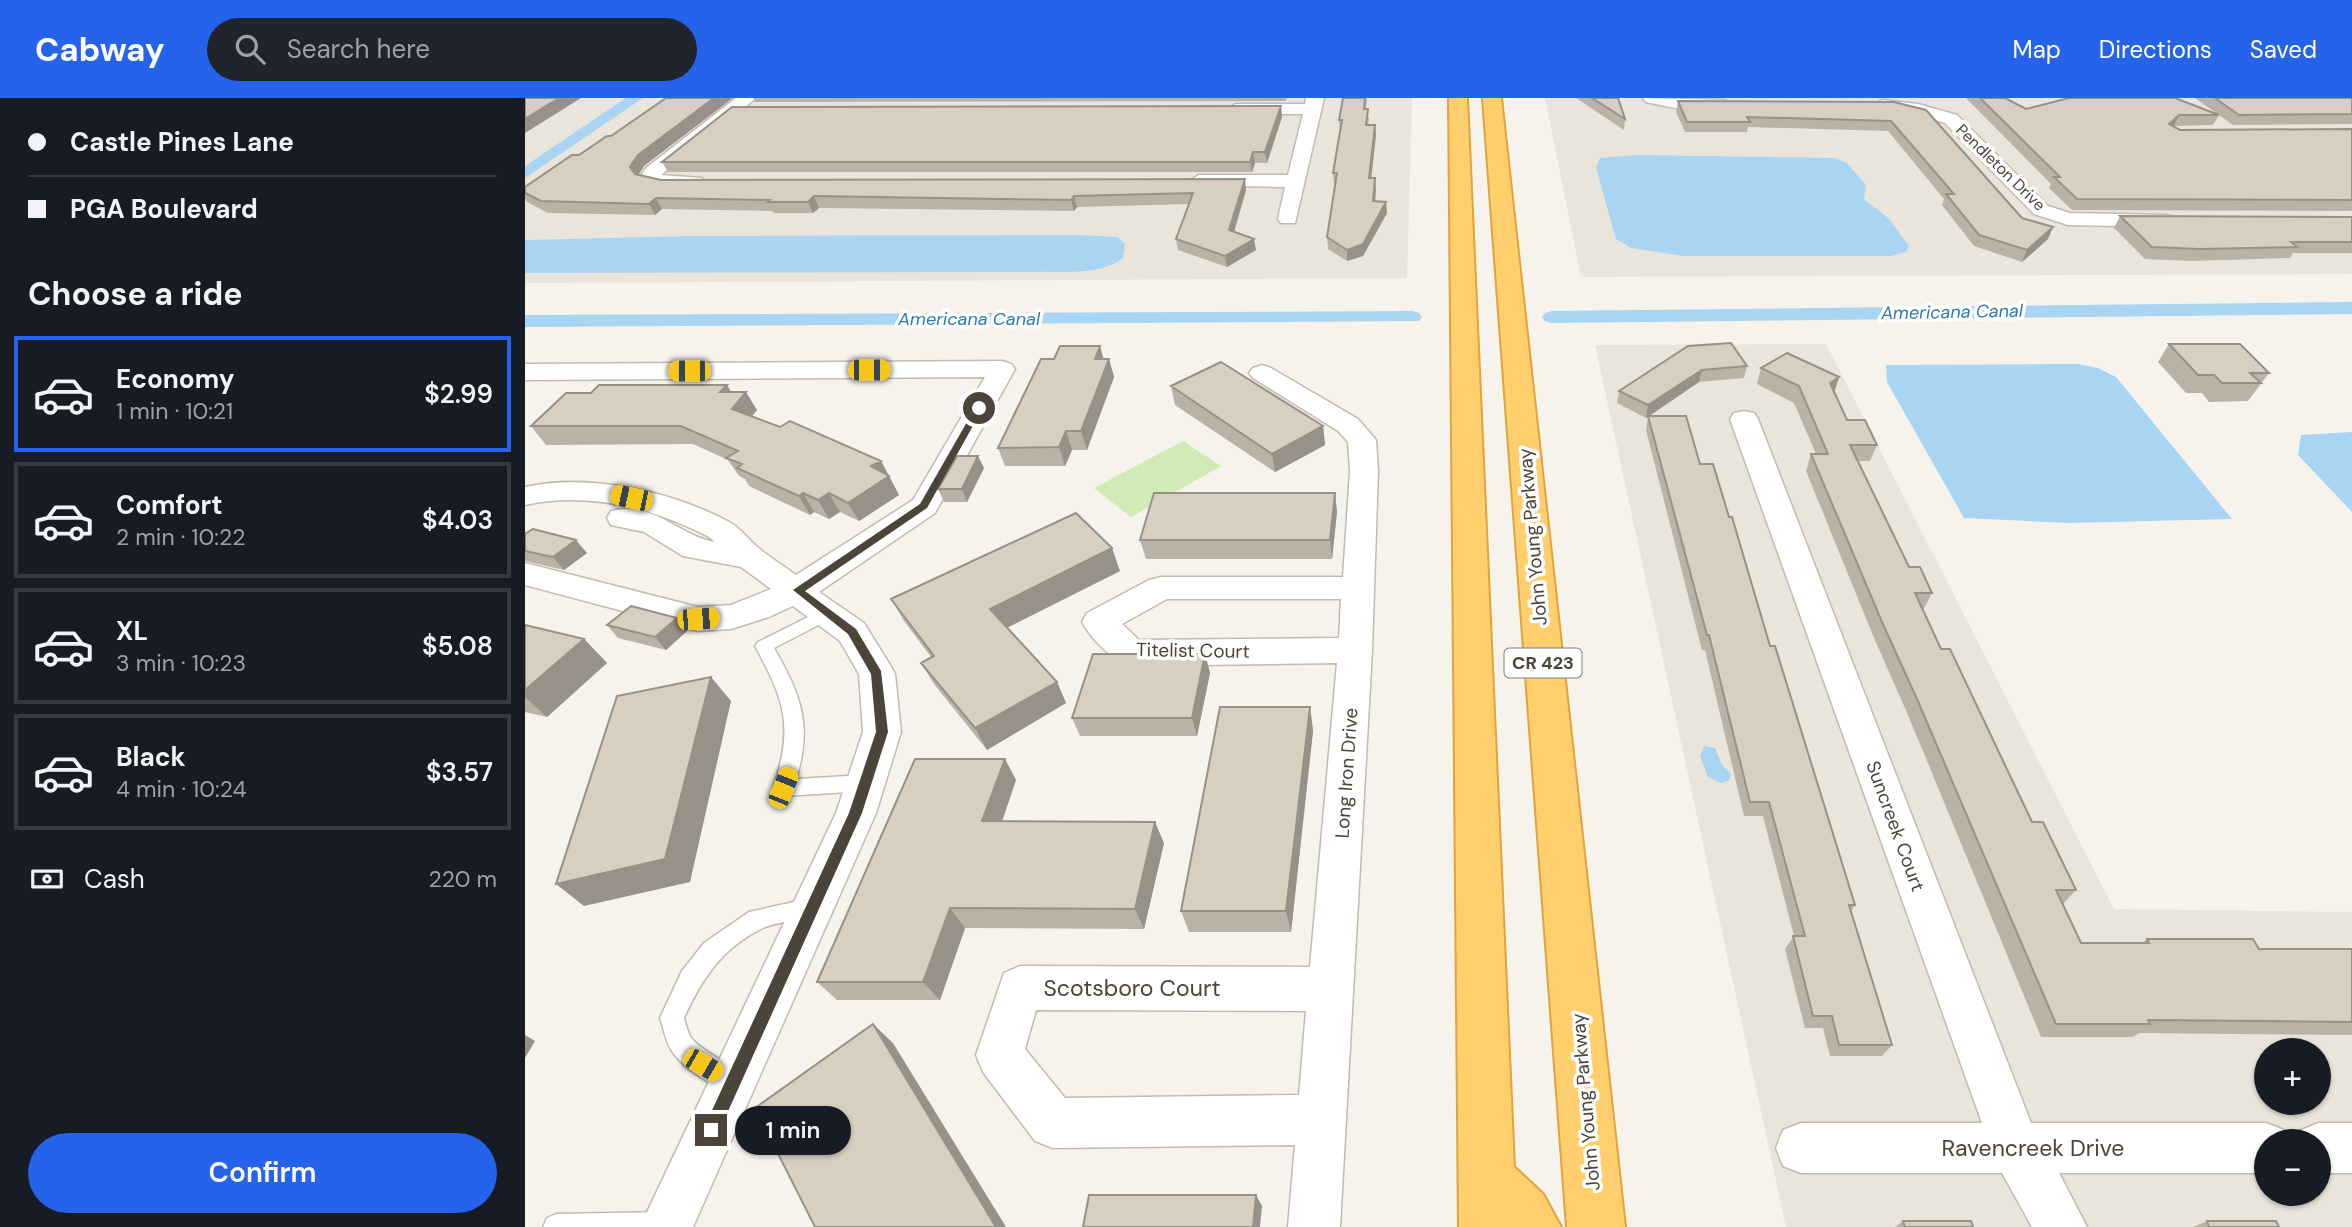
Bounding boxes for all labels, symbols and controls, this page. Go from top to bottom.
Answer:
search box [207,18,697,81]
text: Cabway [35,28,165,71]
icon: search [231,30,269,68]
text: Search here [287,32,430,66]
text: Map [2013,34,2061,65]
text: Directions [2099,34,2212,65]
text: Saved [2250,34,2317,65]
street label: Pendleton Drive [1952,119,2050,215]
text: Castle Pines Lane [70,125,294,159]
text: PGA Boulevard [70,192,258,226]
text: Choose a ride [28,273,243,315]
water label: Americana Canal [1880,299,2024,325]
water label: Americana Canal [897,307,1041,331]
car [849,360,891,381]
car [669,361,711,382]
text: Economy [116,362,234,396]
icon: car [32,363,95,426]
text: $2.99 [424,377,493,411]
route start [963,392,995,424]
text: 1 min · 10:21 [116,396,233,426]
street label: John Young Parkway [1512,447,1553,627]
car [609,483,654,513]
text: Comfort [116,488,222,522]
icon: car [32,489,95,552]
text: $4.03 [422,503,493,537]
text: 2 min · 10:22 [116,522,245,552]
car [677,607,720,631]
text: XL [116,614,148,648]
icon: car [32,615,95,678]
text: $5.08 [422,629,493,663]
street label: Titelist Court [1136,637,1250,664]
text: 3 min · 10:23 [116,648,246,678]
road number: CR 423 [1504,648,1581,678]
street label: Long Iron Drive [1329,707,1364,839]
text: Black [116,740,186,774]
icon: car [32,741,95,804]
text: $3.57 [426,755,493,789]
street label: Suncreek Court [1860,758,1931,895]
car [766,765,801,811]
text: 4 min · 10:24 [116,774,246,804]
icon: cash [28,860,66,898]
text: Cash [84,862,145,896]
text: 220 m [428,864,497,894]
street label: Scotsboro Court [1044,973,1220,1003]
street label: John Young Parkway [1565,1012,1606,1192]
map controls [2254,1038,2331,1206]
button: + [2254,1038,2331,1115]
car [680,1045,727,1085]
callout: 1 min [735,1105,851,1154]
route end [695,1114,727,1146]
text: 1 min [766,1115,820,1145]
button: − [2254,1129,2331,1206]
button: Confirm [28,1133,497,1213]
street label: Ravencreek Drive [1942,1133,2124,1163]

